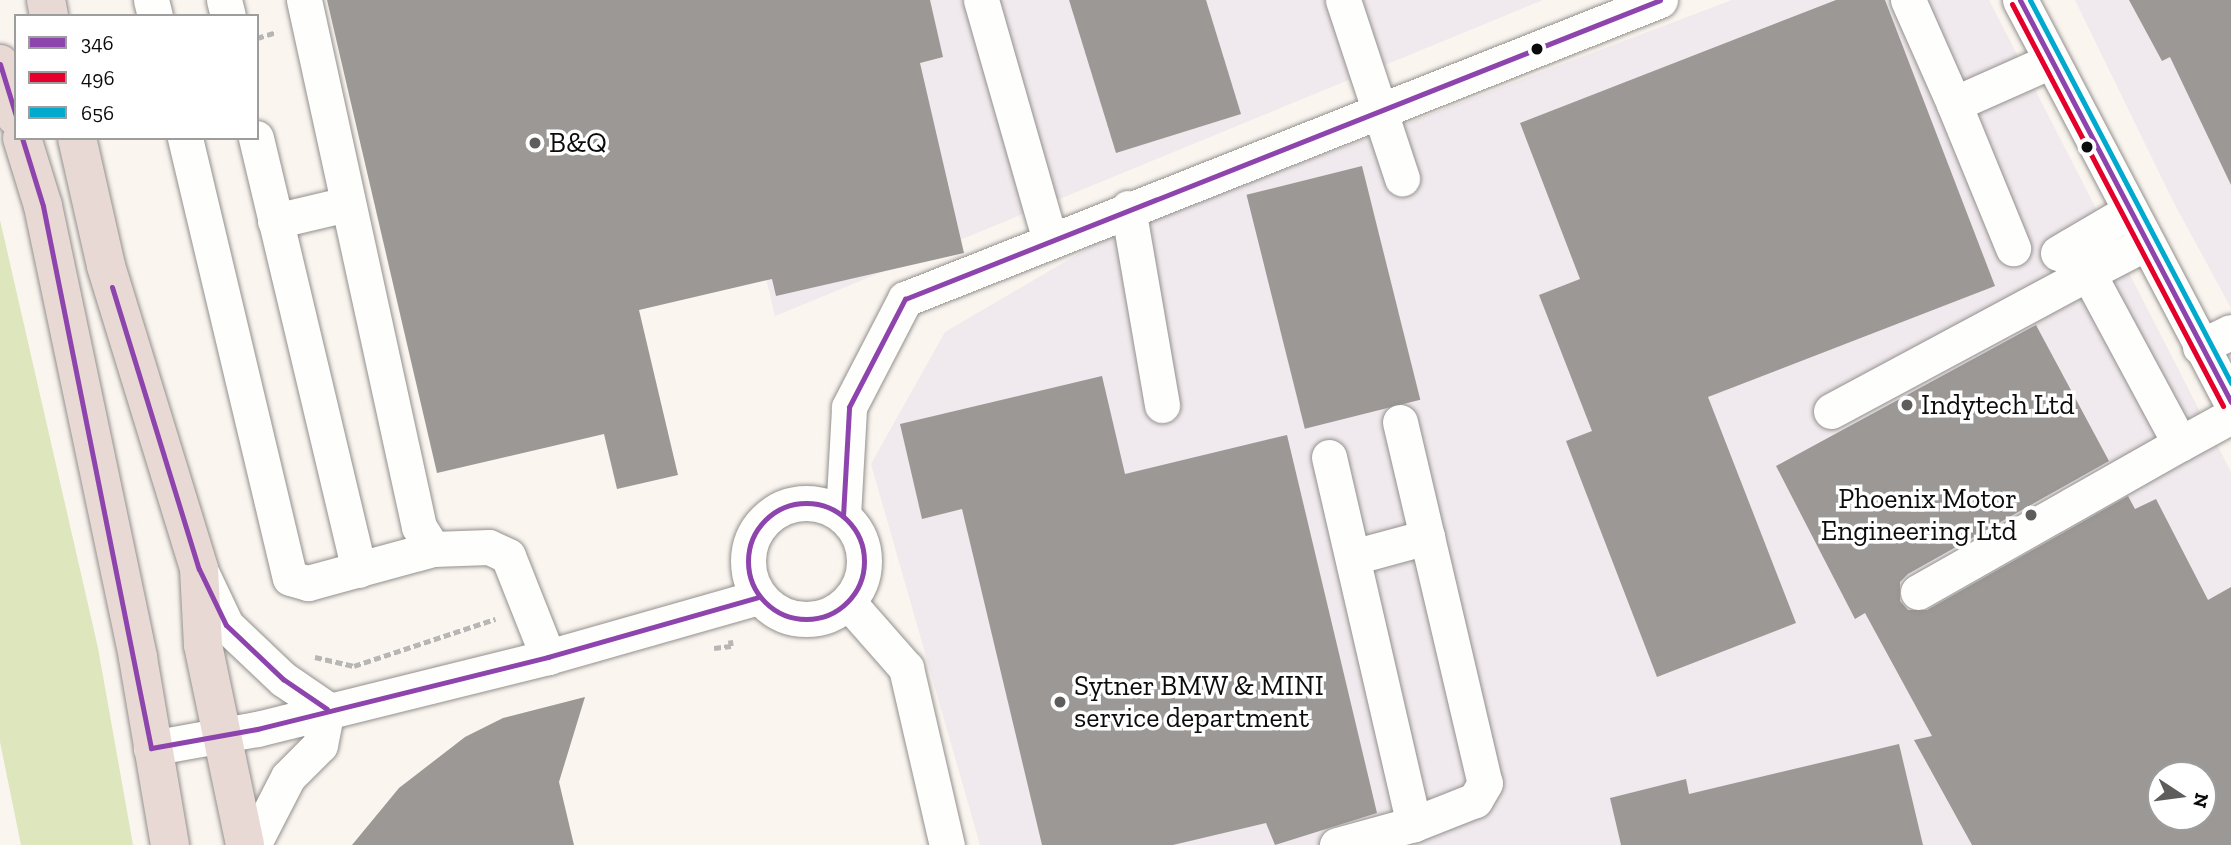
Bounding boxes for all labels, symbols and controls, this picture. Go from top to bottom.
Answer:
legend [14,14,259,140]
text: 346 [81,30,114,55]
unlabelled marker [1530,42,1544,56]
text: 496 [81,65,115,90]
text: 656 [81,100,114,125]
place label: B&Q [549,126,607,160]
marker: B&Q [527,135,543,151]
unlabelled marker [2080,140,2094,154]
place label: Indytech Ltd [1921,388,2075,422]
marker: Indytech Ltd [1899,397,1915,413]
place label: Phoenix Motor Engineering Ltd [1821,482,2017,548]
marker: Phoenix Motor Engineering Ltd [2023,507,2039,523]
place label: Sytner BMW & MINI service department [1074,669,1325,735]
marker: Sytner BMW & MINI service department [1052,694,1068,710]
north arrow [2147,761,2217,831]
text: N [2188,791,2214,810]

